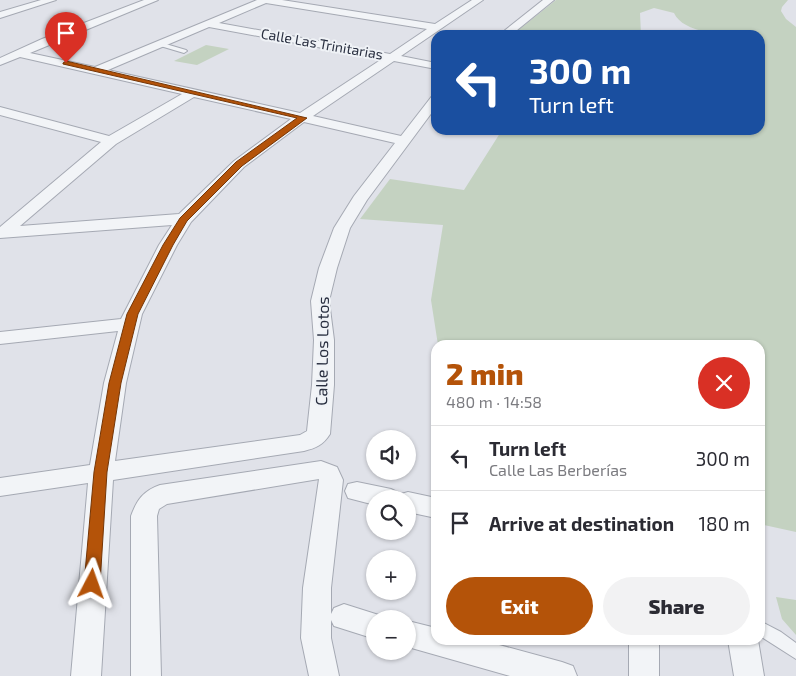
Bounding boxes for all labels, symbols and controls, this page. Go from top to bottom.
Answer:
pin [45,12,87,63]
icon: arrive [52,19,80,47]
street label: Calle Las Trinitarias [260,24,385,63]
text: 300 m [529,49,631,91]
icon: left [446,50,511,115]
text: Turn left [529,91,614,117]
street label: Calle Los Lotos [311,296,332,406]
text: 2 min [446,355,524,391]
button: close [698,357,750,409]
text: 480 m · 14:58 [446,392,542,411]
map controls [366,430,416,660]
button: sound [366,430,416,480]
text: Turn left [489,437,566,460]
icon: left [446,444,474,472]
text: 300 m [696,447,750,470]
text: Calle Las Berberías [489,460,627,479]
button: search [366,490,416,540]
icon: arrive [446,509,474,537]
text: Arrive at destination [489,512,674,535]
text: 180 m [699,512,750,535]
button: + [366,550,416,600]
position arrow [65,557,117,609]
button: Exit [446,577,593,635]
button: Share [603,577,750,635]
button: − [366,610,416,660]

